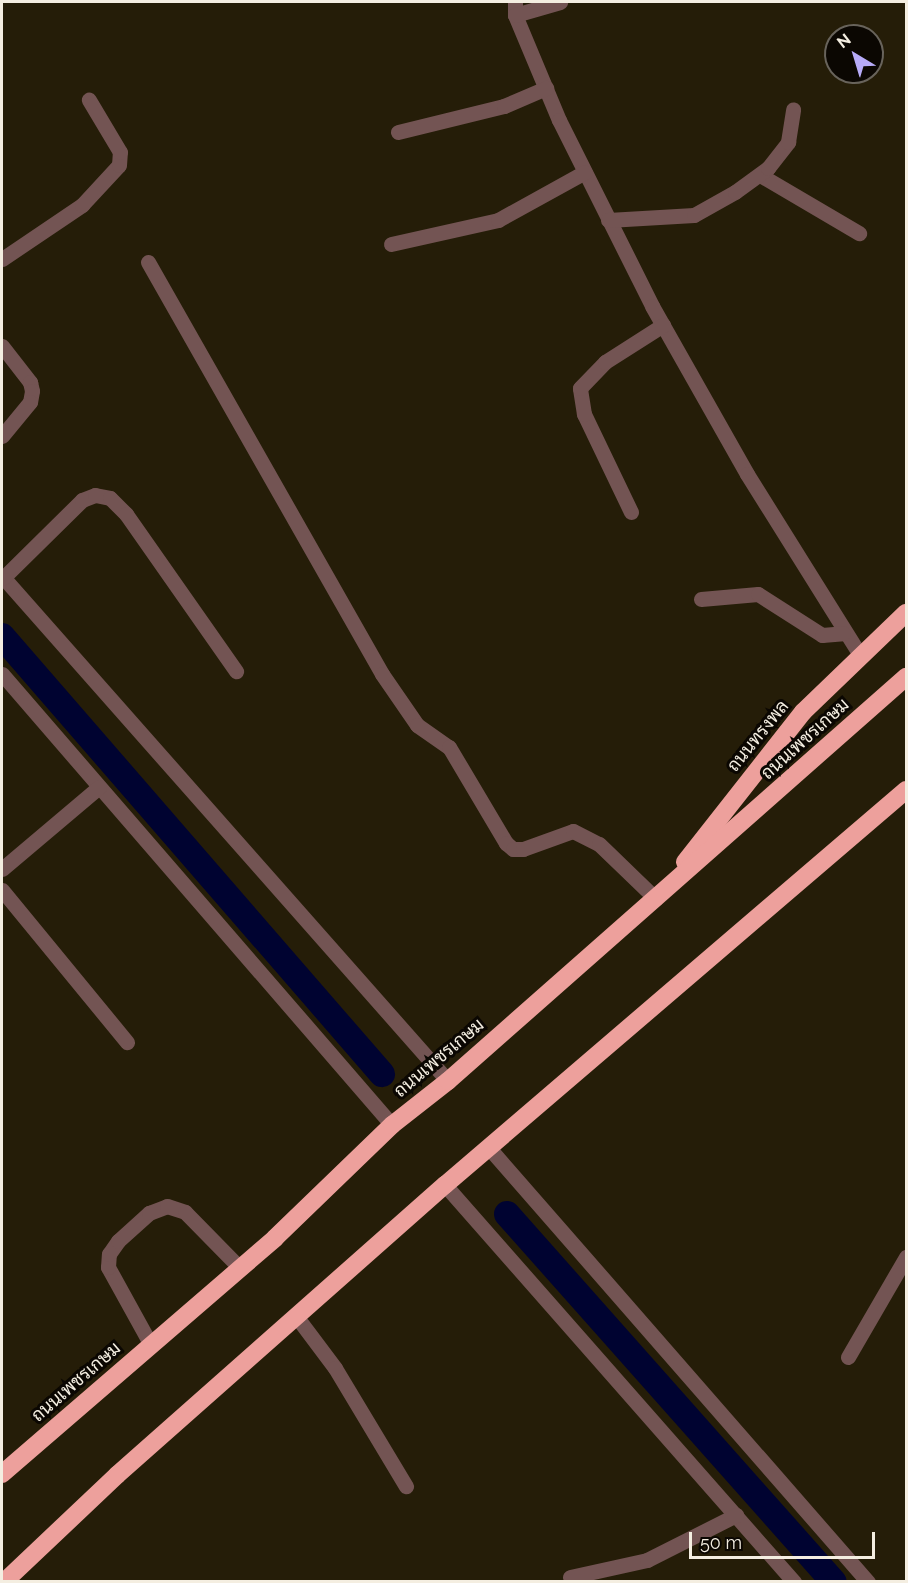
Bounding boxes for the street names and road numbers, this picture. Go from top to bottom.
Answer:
street label: ถนนเพชรเกษม [757,694,853,784]
street label: ถนนทรงพล [723,696,793,776]
street label: ถนนเพชรเกษม [390,1014,488,1102]
street label: ถนนเพชรเกษม [27,1338,125,1426]

